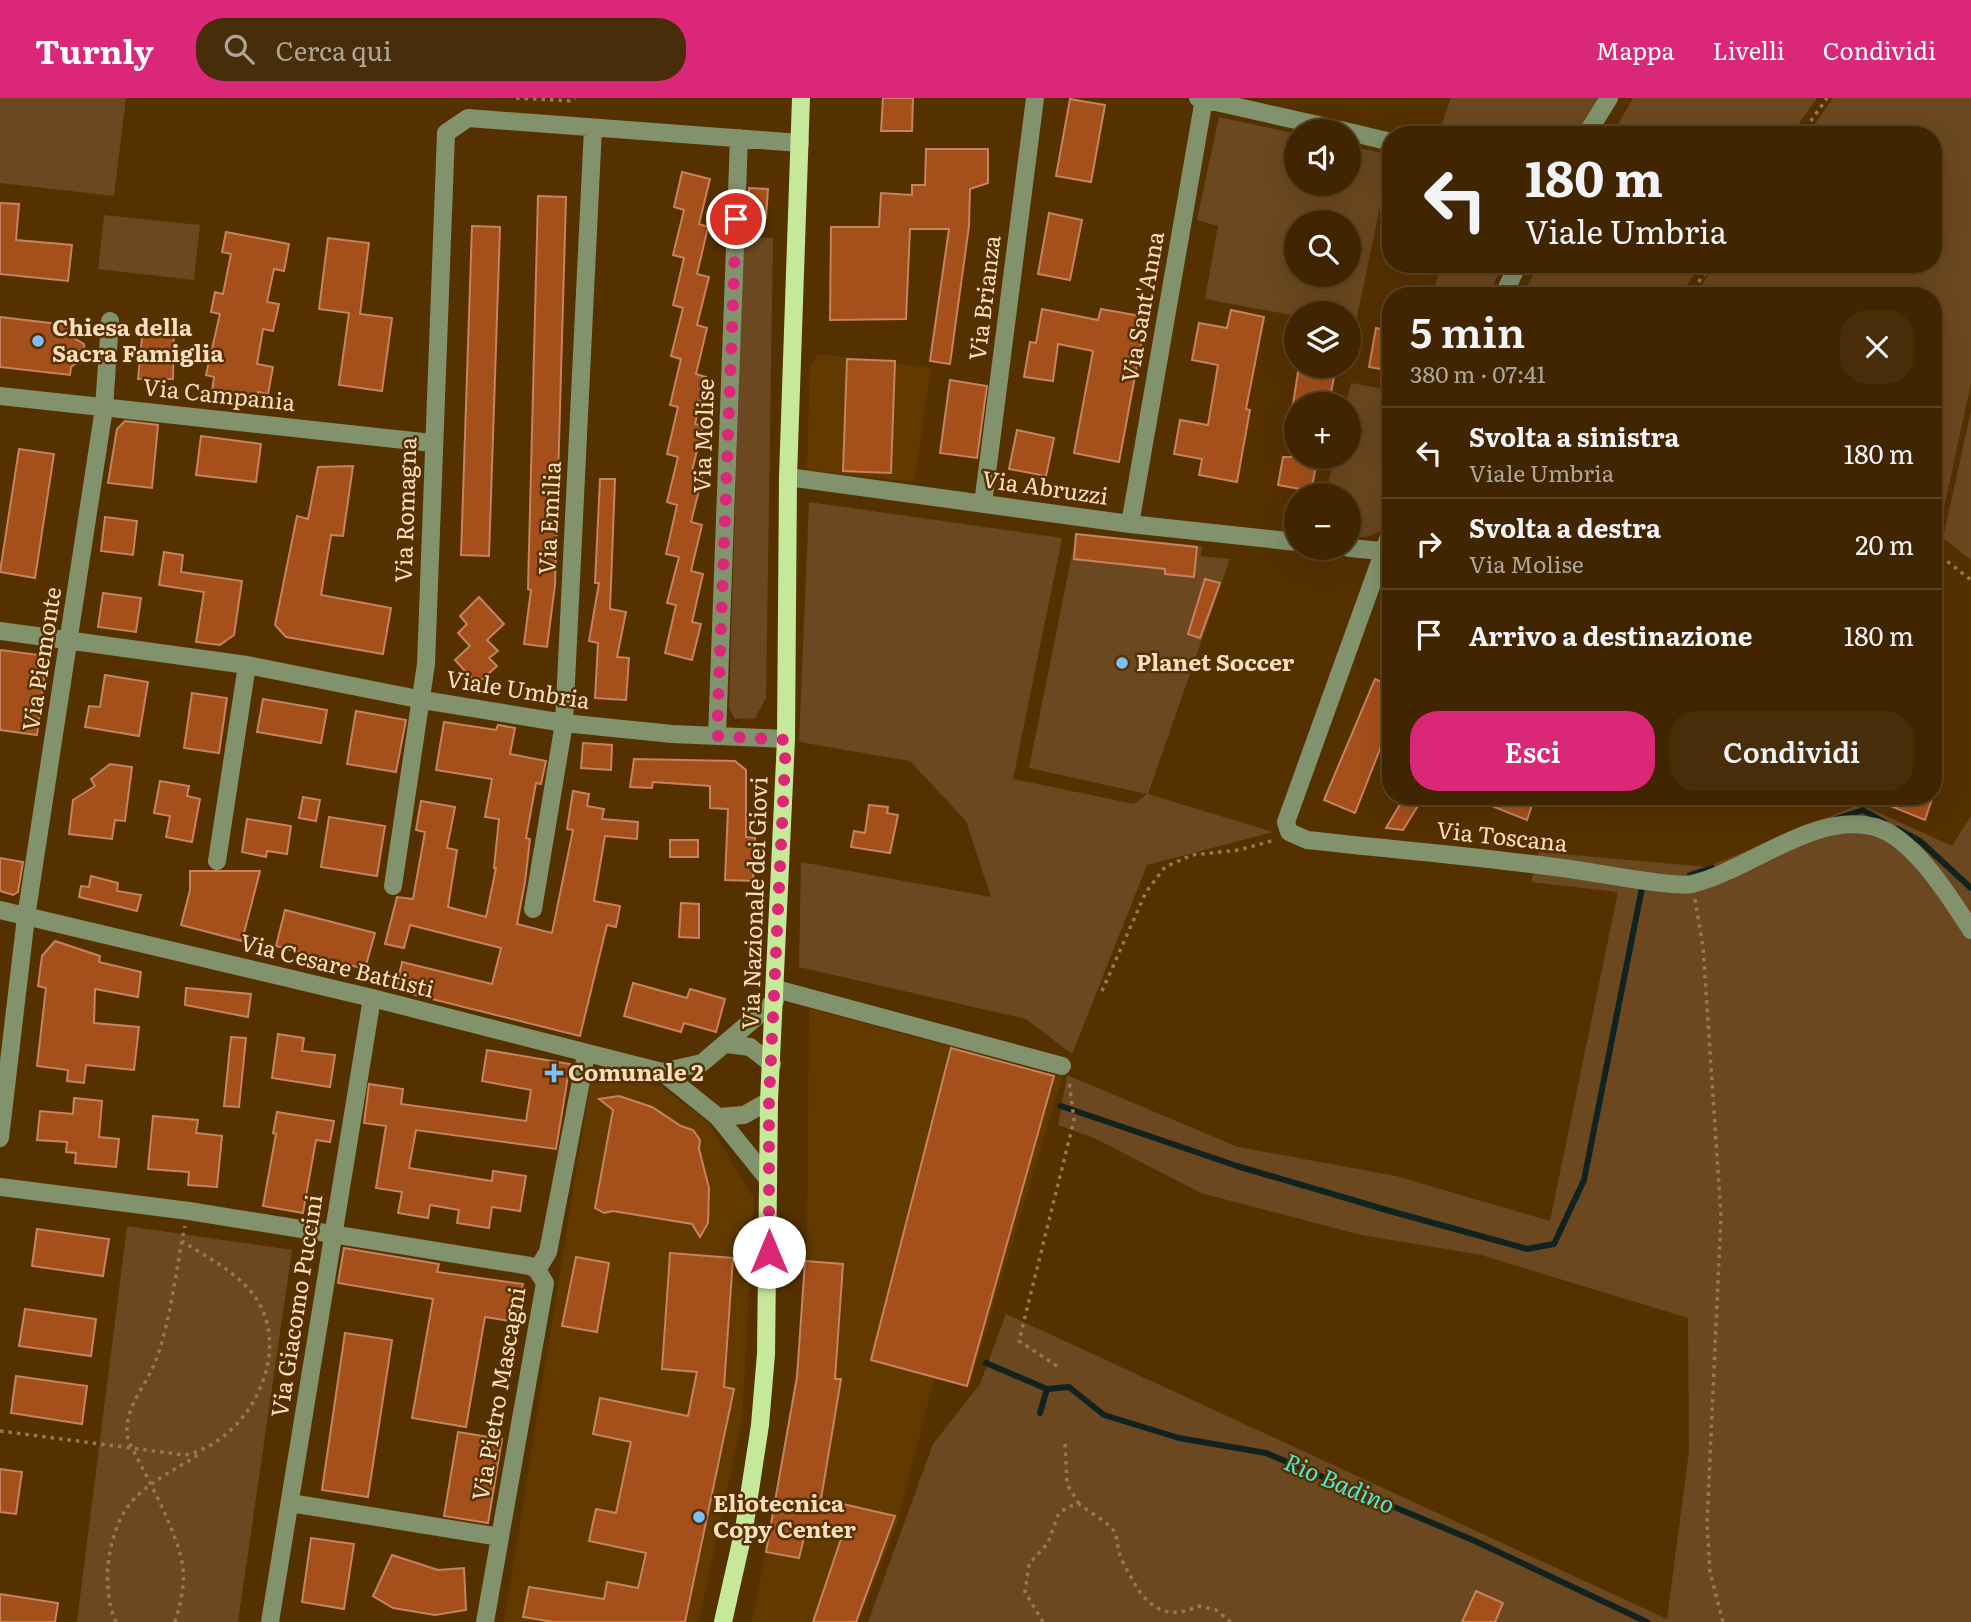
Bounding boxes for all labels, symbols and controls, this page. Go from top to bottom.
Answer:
search box [196,18,686,81]
text: Turnly [35,25,154,74]
icon: search [220,30,258,68]
text: Cerca qui [276,30,392,69]
text: Mappa [1596,32,1674,67]
text: Livelli [1712,32,1785,67]
text: Condividi [1823,32,1936,67]
map controls [1284,119,1361,560]
button: sound [1284,119,1361,196]
text: 180 m [1525,139,1663,212]
icon: left [1410,154,1501,245]
pin [706,189,766,249]
icon: arrive [717,200,755,238]
text: Viale Umbria [1525,206,1727,254]
button: search [1284,210,1361,287]
street label: Via Sant'Anna [1111,228,1171,385]
street label: Via Brianza [958,233,1008,362]
text: 5 min [1410,299,1525,361]
button: layers [1284,301,1361,378]
place label: Chiesa della Sacra Famiglia [52,309,224,369]
button: close [1840,310,1914,384]
marker: Chiesa della Sacra Famiglia [30,333,46,349]
text: 380 m · 07:41 [1410,356,1546,390]
street label: Via Campania [141,368,298,418]
street label: Via Molise [683,378,721,494]
button: + [1284,392,1361,469]
text: Svolta a sinistra [1469,416,1680,455]
text: 180 m [1844,433,1914,472]
icon: left [1410,434,1448,472]
street label: Via Romagna [384,436,424,583]
text: Viale Umbria [1469,455,1614,489]
street label: Via Emilia [528,460,568,576]
street label: Via Abruzzi [980,460,1111,512]
button: − [1284,483,1361,560]
text: Svolta a destra [1469,507,1661,546]
text: 20 m [1855,524,1914,563]
icon: right [1410,525,1448,563]
text: Via Molise [1469,546,1584,580]
street label: Via Piemonte [12,584,68,733]
text: Arrivo a destinazione [1469,615,1753,654]
text: 180 m [1844,615,1914,654]
icon: arrive [1410,616,1448,654]
place label: Planet Soccer [1136,644,1295,678]
marker: Planet Soccer [1114,655,1130,671]
street label: Viale Umbria [444,660,593,716]
button: Esci [1410,711,1655,791]
button: Condividi [1669,711,1914,791]
street label: Via Nazionale dei Giovi [732,776,774,1030]
street label: Via Toscana [1435,811,1570,859]
street label: Via Cesare Battisti [237,923,438,1005]
place label: Comunale 2 [568,1054,704,1088]
marker: Comunale 2 [546,1065,562,1081]
street label: Via Giacomo Puccini [261,1191,329,1420]
position arrow [732,1215,806,1289]
street label: Via Pietro Mascagni [461,1284,533,1503]
water label: Rio Badino [1279,1443,1401,1521]
place label: Eliotecnica Copy Center [713,1485,857,1545]
marker: Eliotecnica Copy Center [691,1509,707,1525]

